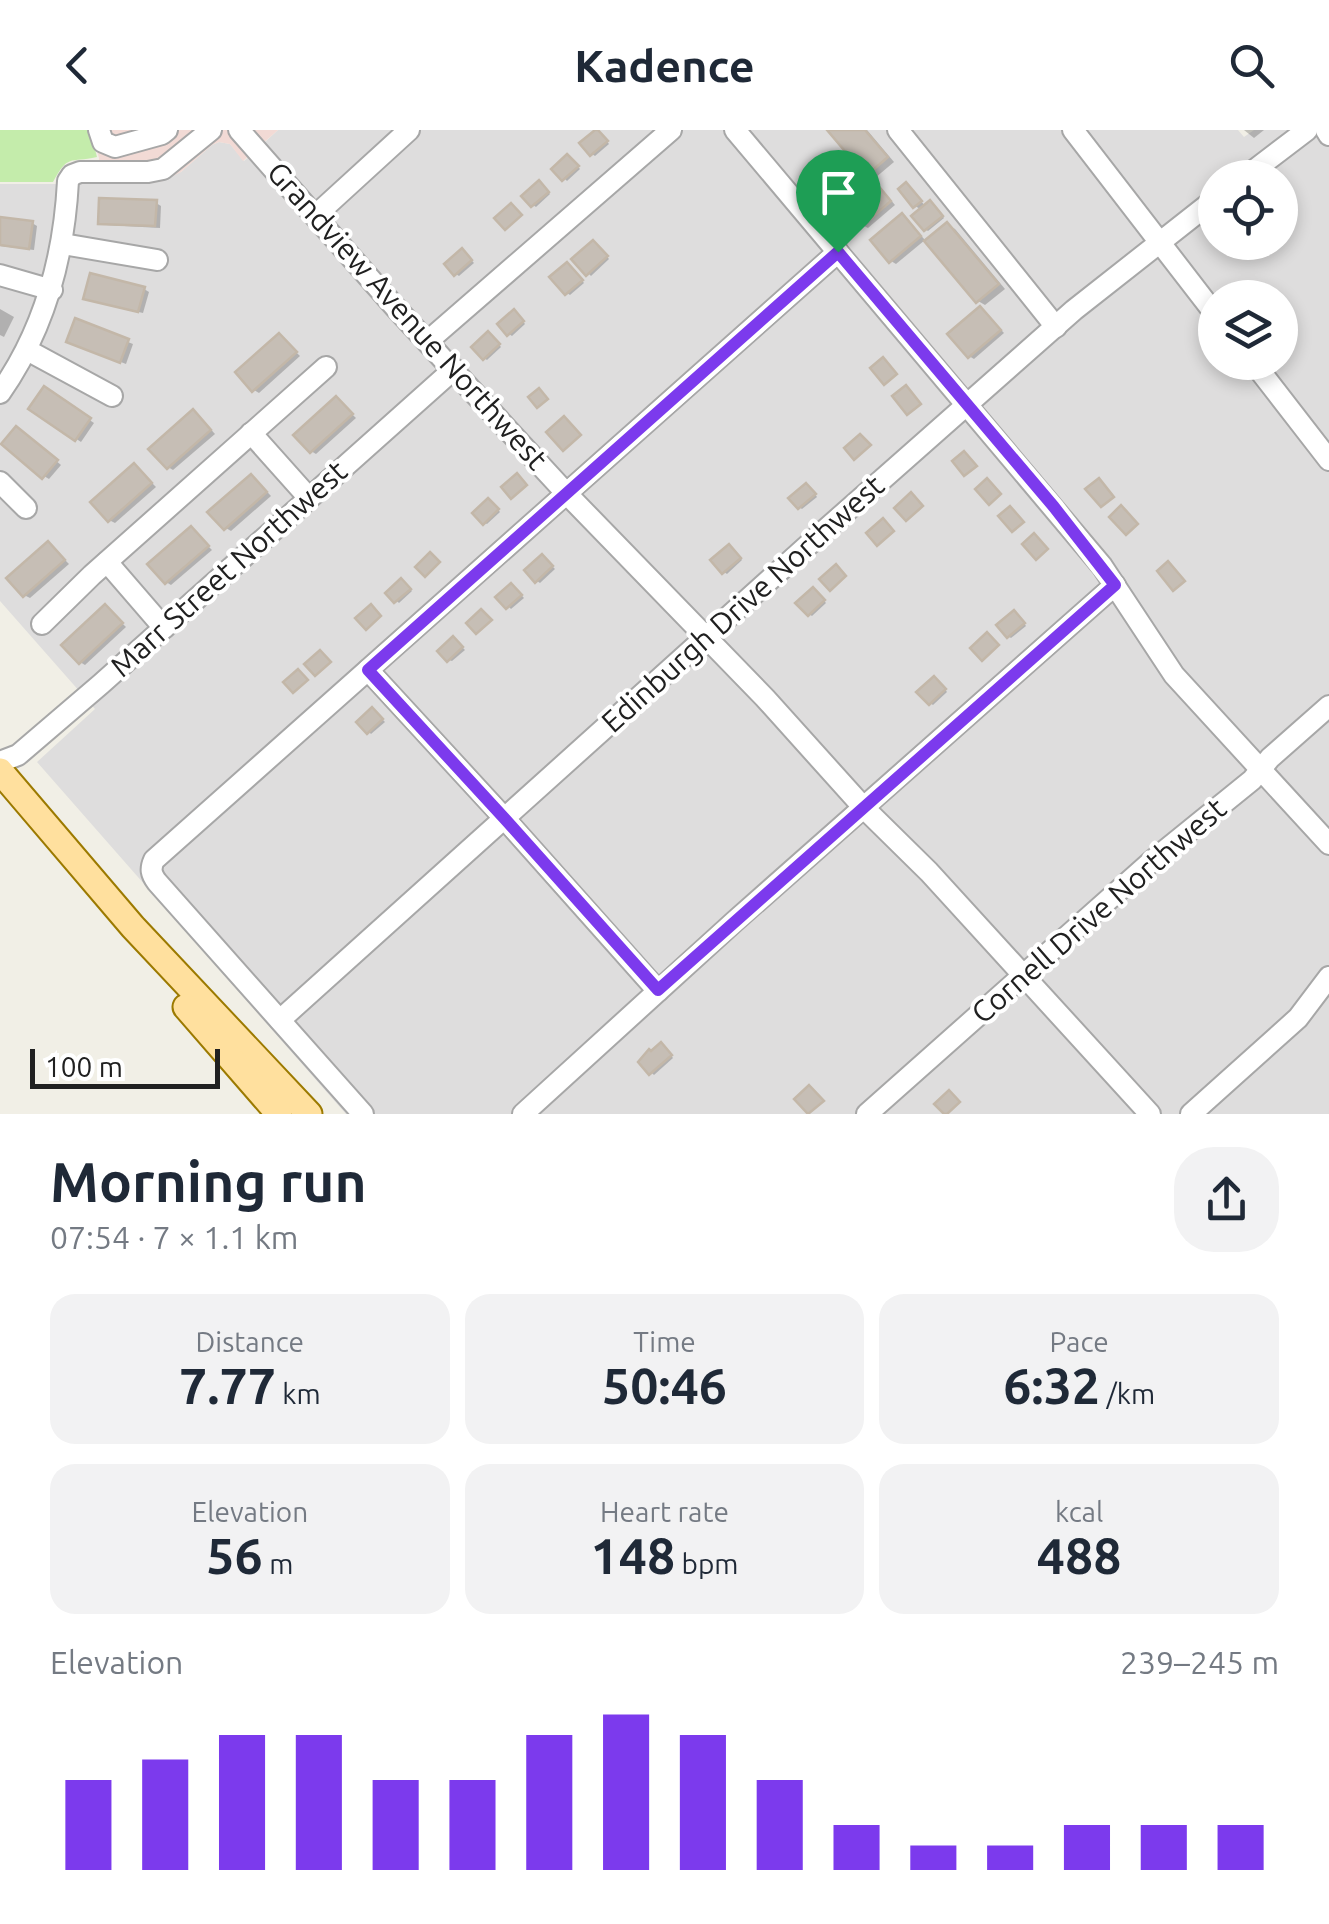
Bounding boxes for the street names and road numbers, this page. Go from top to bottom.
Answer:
street label: Grandview Avenue Northwest [261,155,555,476]
street label: Marr Street Northwest [103,453,353,683]
street label: Edinburgh Drive Northwest [594,468,890,739]
street label: Cornell Drive Northwest [964,791,1232,1030]

